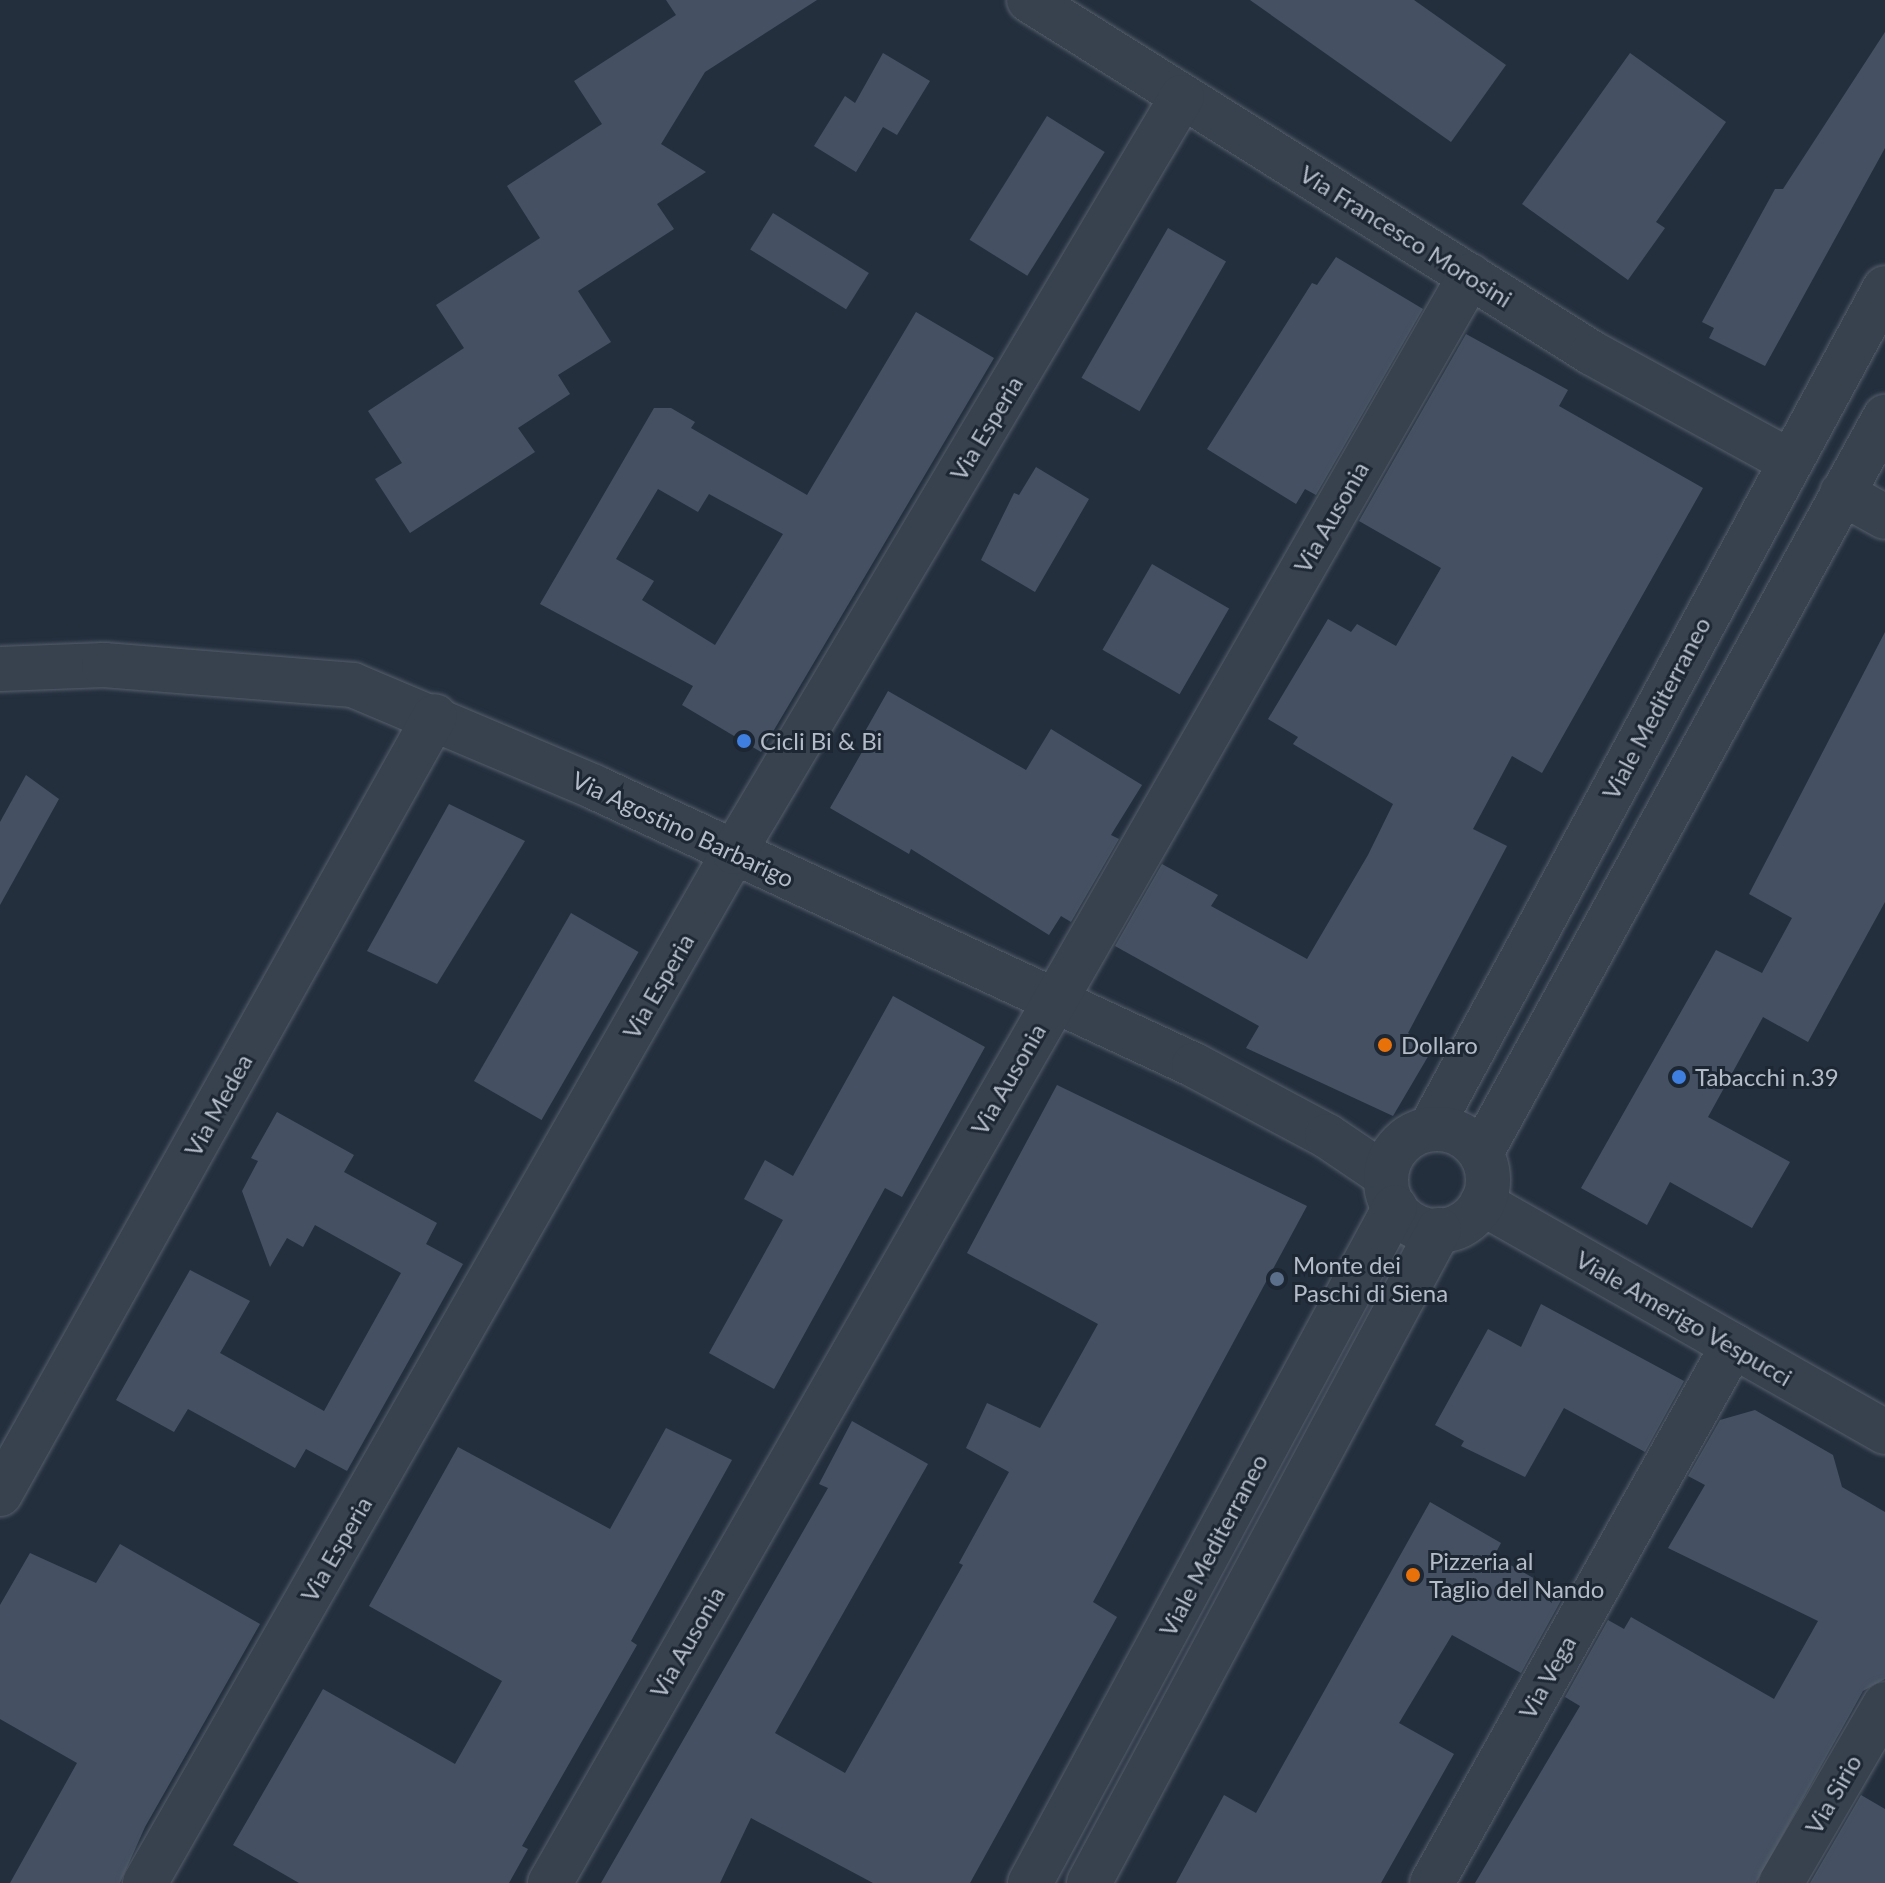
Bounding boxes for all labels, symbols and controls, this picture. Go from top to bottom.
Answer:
street label: Via Francesco Morosini [1295,159,1517,313]
street label: Via Esperia [944,371,1028,485]
street label: Via Ausonia [1287,456,1375,578]
street label: Viale Mediterraneo [1596,612,1716,804]
place label: Cicli Bi & Bi [760,727,882,755]
marker: Cicli Bi & Bi [735,732,753,750]
street label: Via Agostino Barbarigo [567,765,799,893]
street label: Via Esperia [616,928,700,1044]
street label: Via Ausonia [964,1018,1052,1140]
place label: Dollaro [1401,1031,1478,1059]
marker: Dollaro [1376,1036,1394,1054]
street label: Via Medea [178,1049,258,1161]
place label: Tabacchi n.39 [1695,1063,1839,1091]
marker: Tabacchi n.39 [1670,1068,1688,1086]
street label: Viale Amerigo Vespucci [1570,1244,1798,1392]
place label: Monte dei Paschi di Siena [1293,1251,1448,1307]
marker: Monte dei Paschi di Siena [1268,1270,1286,1288]
street label: Viale Mediterraneo [1153,1449,1273,1641]
street label: Via Esperia [294,1491,378,1607]
place label: Pizzeria al Taglio del Nando [1429,1547,1604,1603]
marker: Pizzeria al Taglio del Nando [1404,1566,1422,1584]
street label: Via Ausonia [643,1581,731,1703]
street label: Via Vega [1512,1630,1582,1724]
street label: Via Sirio [1799,1749,1867,1839]

